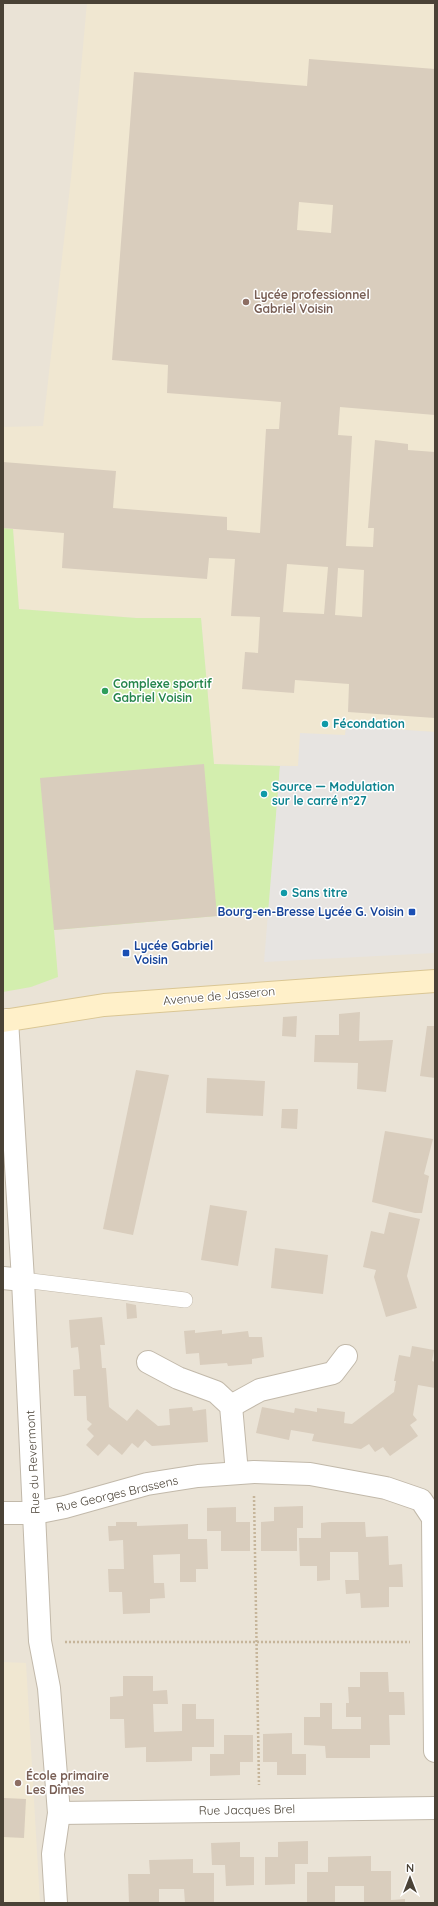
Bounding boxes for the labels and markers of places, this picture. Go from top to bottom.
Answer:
place label: Lycée professionnel Gabriel Voisin [254,287,370,316]
marker: Lycée professionnel Gabriel Voisin [241,297,251,307]
place label: Complexe sportif Gabriel Voisin [113,676,213,705]
marker: Complexe sportif Gabriel Voisin [100,686,110,696]
place label: Fécondation [333,716,405,731]
marker: Fécondation [320,719,330,729]
place label: Source — Modulation sur le carré n°27 [272,779,395,808]
marker: Source — Modulation sur le carré n°27 [259,789,269,799]
place label: Sans titre [292,885,348,900]
marker: Sans titre [279,888,289,898]
place label: Bourg-en-Bresse Lycée G. Voisin [217,904,404,919]
marker: Bourg-en-Bresse Lycée G. Voisin [407,907,417,917]
place label: Lycée Gabriel Voisin [134,938,213,967]
marker: Lycée Gabriel Voisin [121,948,131,958]
place label: École primaire Les Dîmes [26,1768,109,1797]
marker: École primaire Les Dîmes [13,1778,23,1788]

